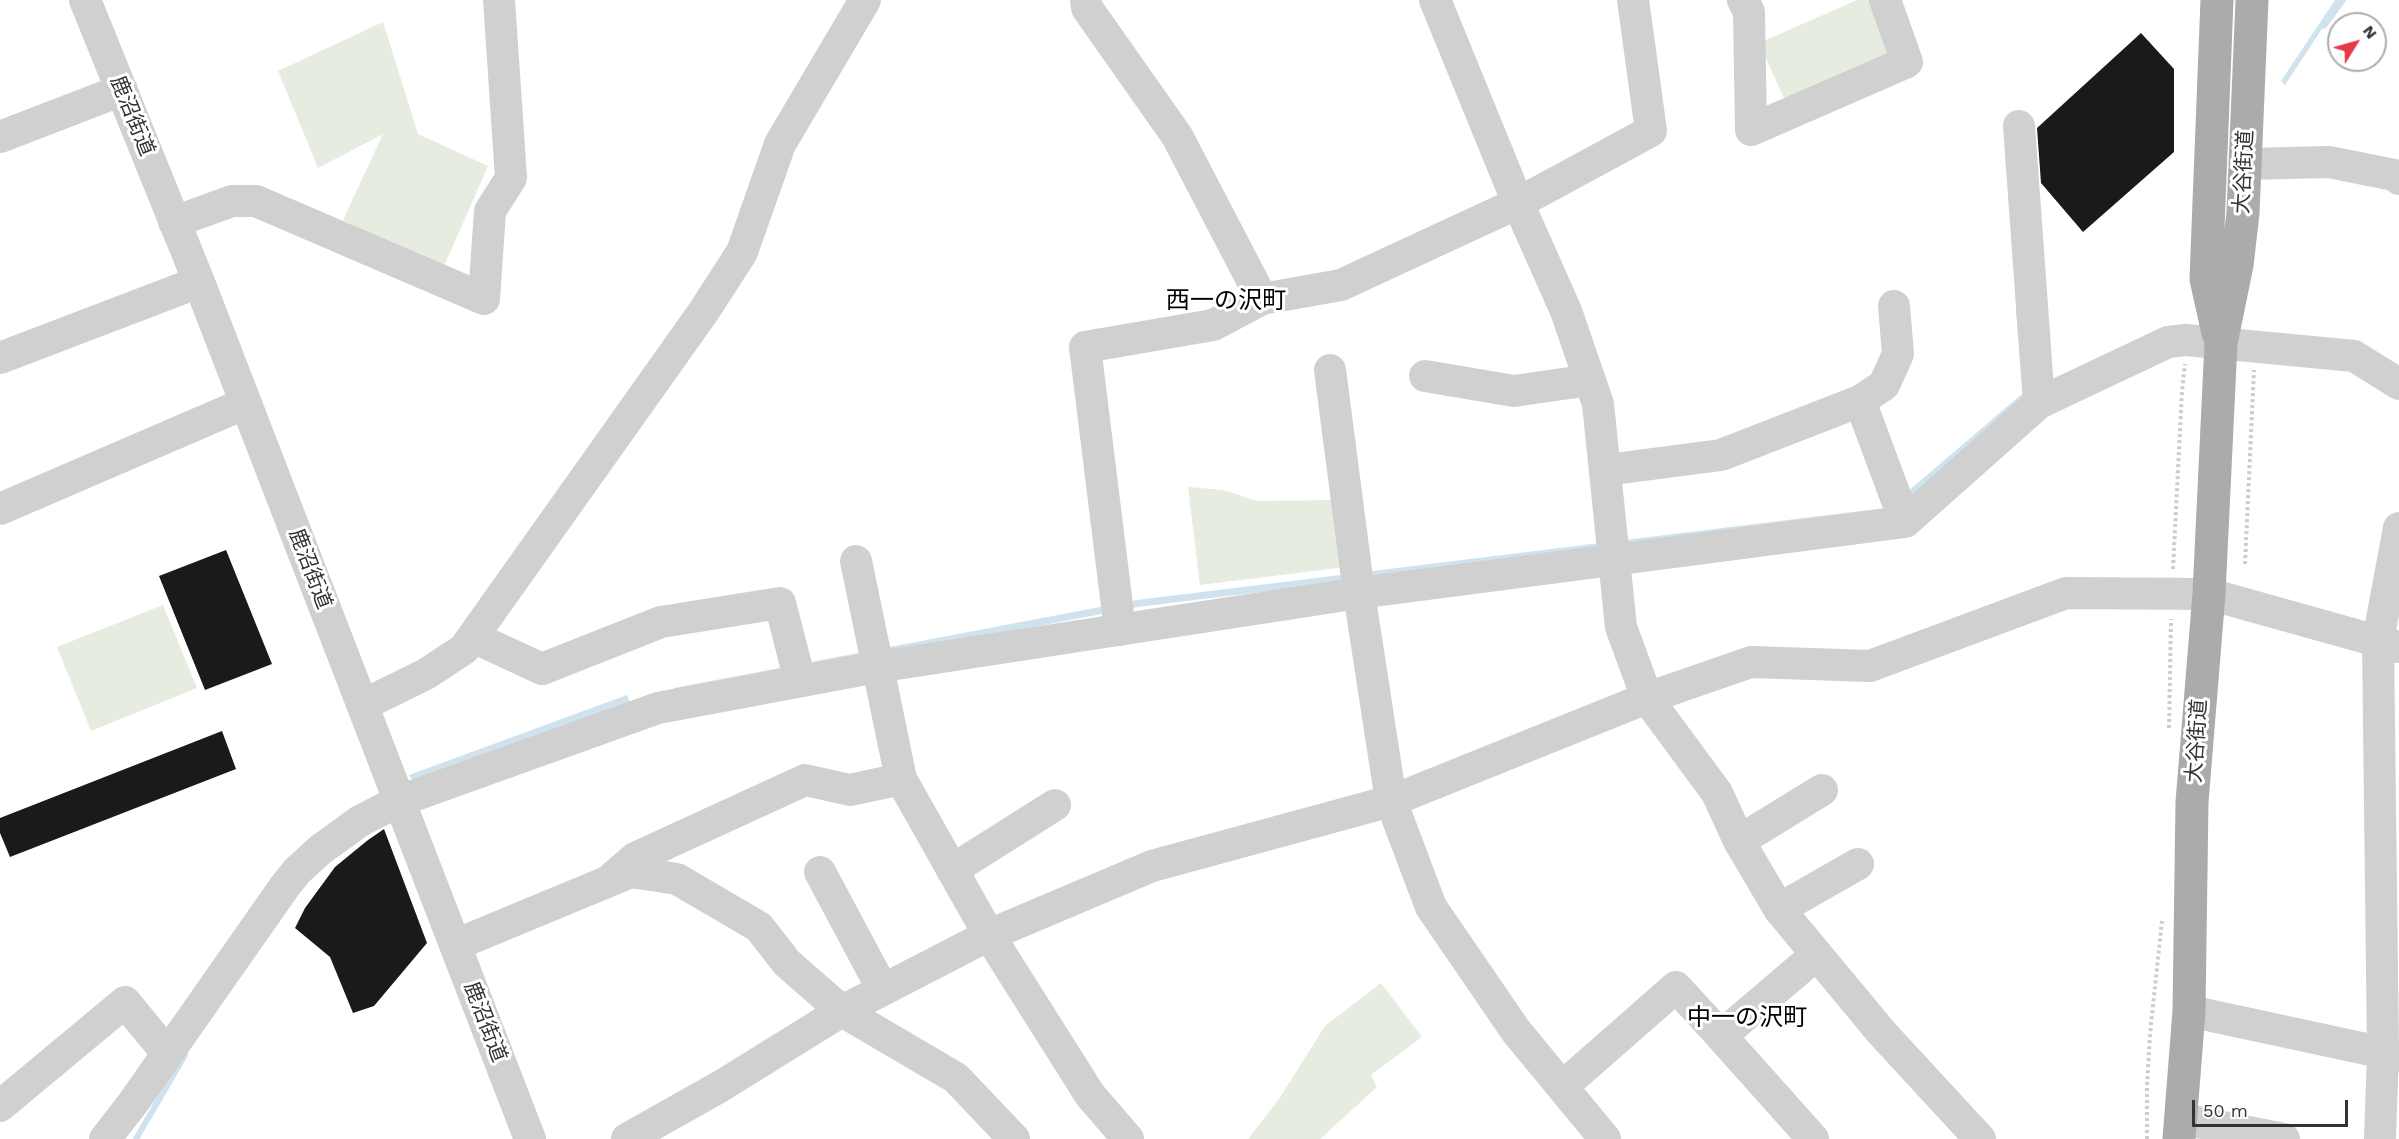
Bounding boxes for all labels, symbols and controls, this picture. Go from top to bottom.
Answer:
north arrow [2327,12,2387,72]
text: N [2359,22,2381,43]
street label: 鹿沼街道 [105,72,159,160]
street label: 大谷街道 [2229,129,2259,215]
district label: 西一の沢町 [1166,287,1286,315]
street label: 鹿沼街道 [283,525,337,613]
street label: 大谷街道 [2182,698,2212,784]
street label: 鹿沼街道 [458,978,512,1066]
district label: 中一の沢町 [1687,1004,1807,1032]
scale bar [2195,1088,2351,1126]
text: 50 m [2203,1100,2248,1121]

